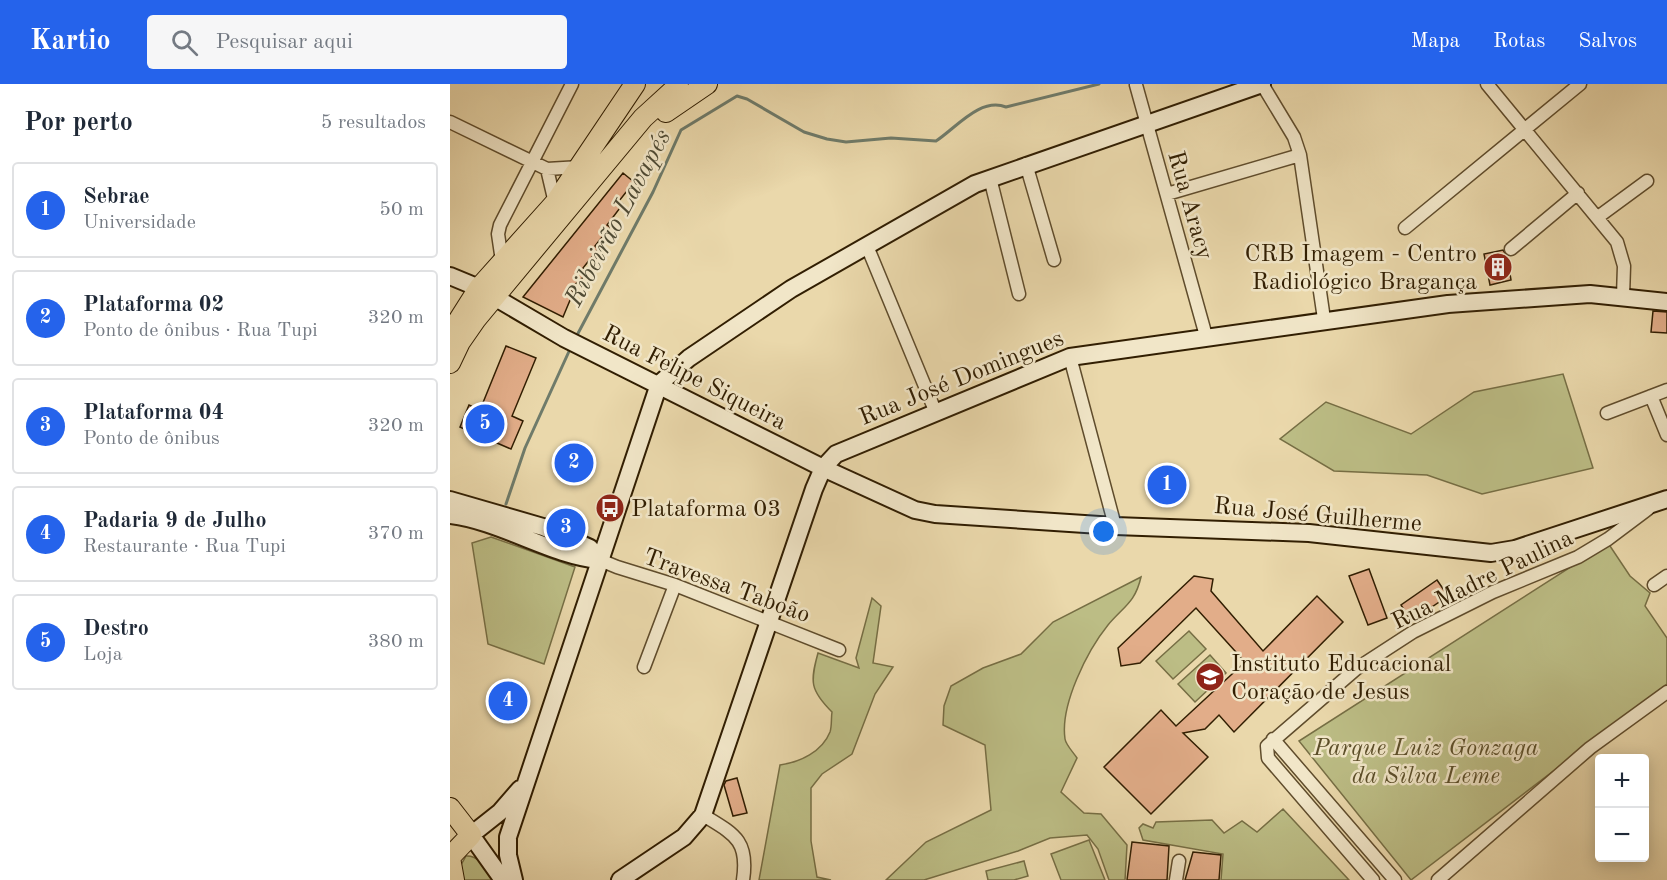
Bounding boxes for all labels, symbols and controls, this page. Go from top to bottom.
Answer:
search box [147,15,567,69]
icon: search [168,26,201,59]
text: Kartio [30,28,111,56]
text: Pesquisar aqui [216,31,353,53]
text: Mapa [1411,31,1460,52]
text: Rotas [1493,31,1545,52]
text: Salvos [1578,31,1637,52]
text: Por perto [24,110,133,136]
text: 5 resultados [321,113,426,133]
water label: Ribeirão Lavapés [561,125,676,312]
street label: Rua Aracy [1162,149,1216,263]
text: Sebrae [83,186,150,208]
text: 1 [40,200,51,220]
text: 50 m [379,200,424,220]
text: Universidade [83,213,196,233]
place label: CRB Imagem - Centro Radiológico Bragança [1244,243,1477,295]
building icon: CRB Imagem - Centro Radiológico Bragança [1482,251,1514,283]
text: Plataforma 02 [83,294,224,316]
text: 2 [40,308,51,328]
text: 320 m [368,308,424,328]
text: Ponto de ônibus · Rua Tupi [83,321,318,341]
street label: Rua Felipe Siqueira [598,322,790,436]
street label: Rua José Domingues [856,327,1067,431]
text: Plataforma 04 [83,402,224,424]
pin: 5 [465,402,504,446]
text: 3 [40,416,51,436]
text: 320 m [368,416,424,436]
text: Ponto de ônibus [83,429,220,449]
pin: 2 [554,440,594,485]
pin: 1 [1148,462,1186,508]
bus stop icon: Plataforma 03 [594,492,626,524]
street label: Rua José Guilherme [1213,495,1423,537]
place label: Plataforma 03 [631,498,781,522]
pin: 3 [546,506,586,550]
text: Padaria 9 de Julho [83,510,267,532]
your location [1089,517,1118,546]
text: 4 [40,524,51,544]
text: 370 m [368,524,424,544]
street label: Rua Madre Paulina [1388,526,1577,635]
text: Restaurante · Rua Tupi [83,537,286,557]
street label: Travessa Taboão [640,546,813,628]
text: Destro [83,618,149,640]
text: 5 [40,632,51,652]
text: 380 m [368,632,424,652]
text: Loja [83,645,123,665]
place label: Instituto Educacional Coração de Jesus [1231,653,1451,705]
school or university icon: Instituto Educacional Coração de Jesus [1194,661,1226,693]
pin: 4 [488,678,528,724]
park label: Parque Luiz Gonzaga da Silva Leme [1312,737,1539,789]
map controls [1595,754,1649,862]
button: + [1595,754,1649,808]
button: − [1595,808,1649,862]

